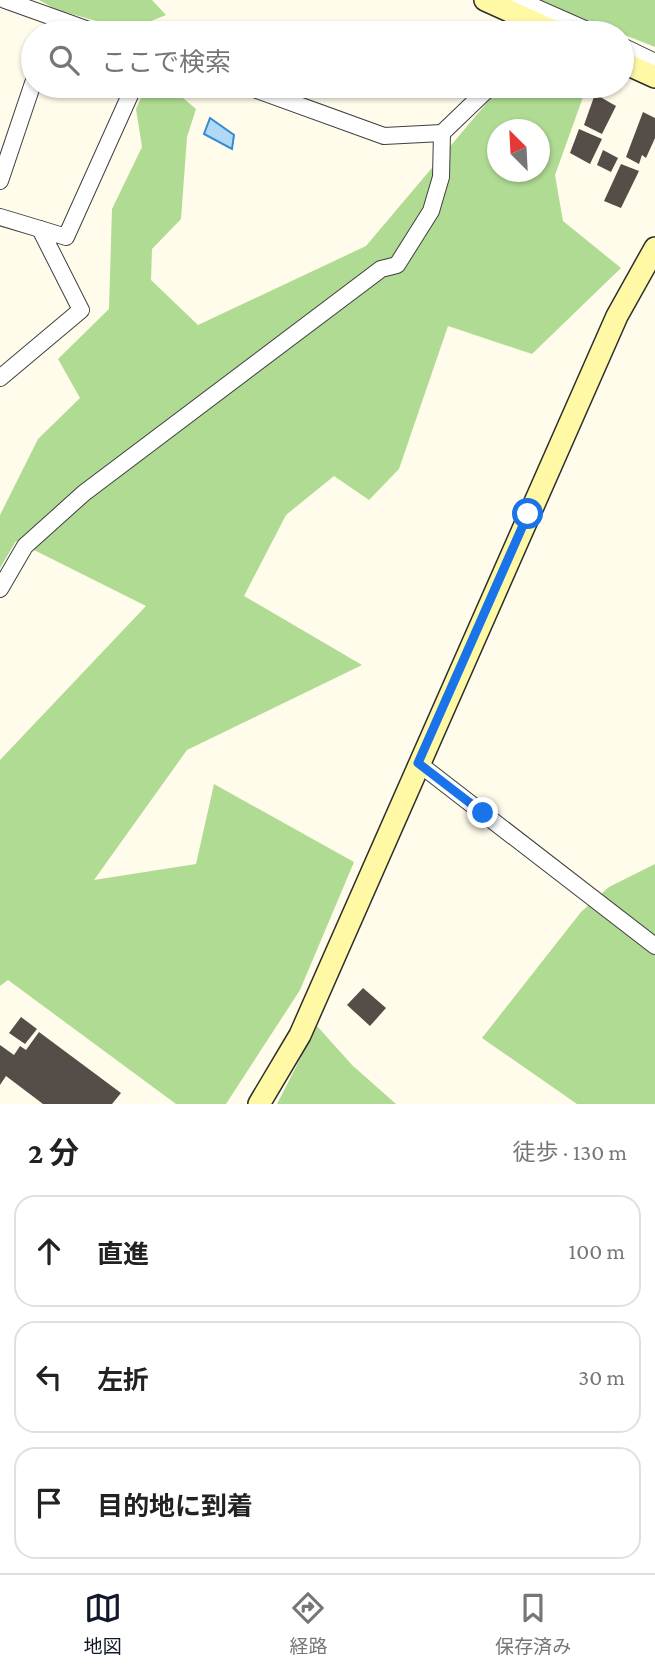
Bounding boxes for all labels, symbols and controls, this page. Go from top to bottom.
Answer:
search box [21,21,634,98]
icon: search [45,41,83,79]
text: ここで検索 [101,48,231,77]
north arrow [487,119,550,182]
route start [512,498,543,529]
route end [467,797,498,828]
text: 2 分 [28,1136,79,1169]
text: 徒歩 · 130 m [512,1139,627,1165]
icon: ahead [30,1232,68,1270]
text: 100 m [569,1238,625,1264]
text: 直進 [97,1240,149,1269]
icon: left [30,1358,68,1396]
text: 30 m [578,1364,625,1390]
text: 左折 [97,1366,149,1395]
icon: arrive [30,1484,68,1522]
text: 目的地に到着 [97,1492,253,1521]
tab: 地図 [84,1589,122,1658]
tab: 経路 [289,1589,327,1658]
tab: 保存済み [495,1589,571,1658]

